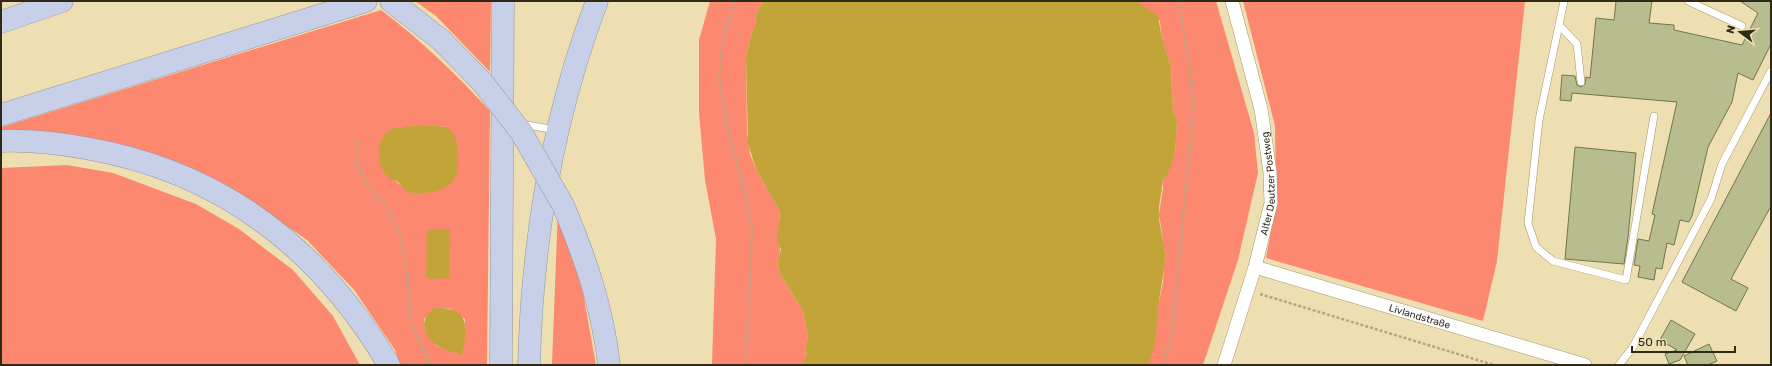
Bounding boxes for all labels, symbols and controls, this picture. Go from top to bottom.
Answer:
north arrow [1720,12,1760,52]
text: N [1724,24,1738,35]
street label: Alter Deutzer Postweg [1258,131,1278,237]
street label: Livlandstraße [1388,302,1452,332]
scale bar [1632,328,1735,354]
text: 50 m [1638,335,1666,349]

